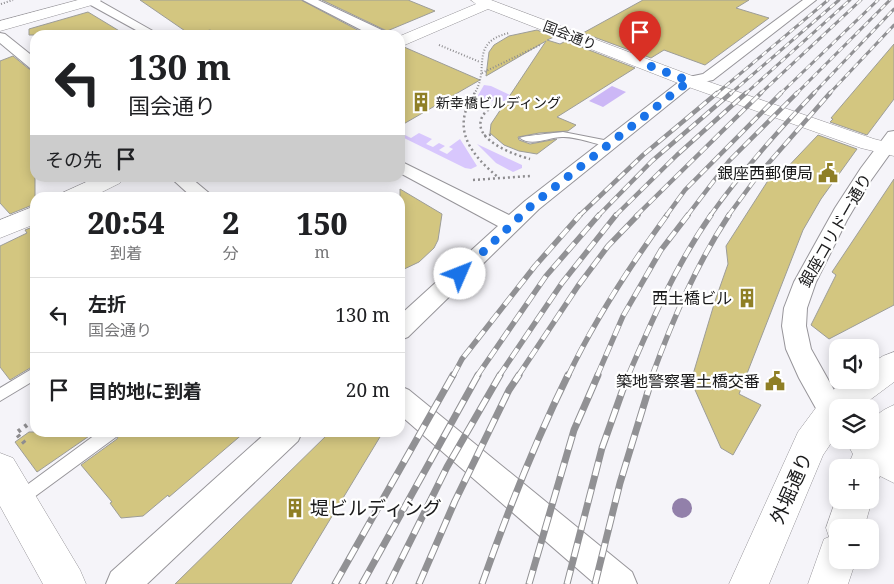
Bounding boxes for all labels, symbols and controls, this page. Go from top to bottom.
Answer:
pin [619,11,661,62]
street label: 国会通り [540,16,600,54]
icon: arrive [626,18,654,46]
text: 130 m [128,43,231,90]
icon: left [45,50,110,115]
text: 国会通り [128,90,216,120]
building icon: 新幸橋ビルディング [410,91,432,113]
place label: 新幸橋ビルディング [436,93,561,112]
icon: arrive [112,145,140,173]
text: その先 [45,147,102,173]
place label: 銀座西郵便局 [717,162,813,184]
public building icon: 銀座西郵便局 [817,162,839,184]
street label: 銀座コリドー通り [793,169,877,291]
text: 20:54 [87,202,165,243]
text: 2 [222,202,239,243]
text: 150 [297,203,348,244]
text: m [315,241,330,263]
text: 到着 [110,242,142,264]
text: 分 [223,242,239,264]
position arrow [433,247,485,299]
place label: 西土橋ビル [652,287,732,309]
building icon: 西土橋ビル [736,287,758,309]
text: 左折 [88,291,126,317]
icon: left [45,301,73,329]
text: 130 m [335,302,390,328]
text: 国会通り [88,319,152,341]
map controls [829,339,879,569]
button: sound [829,339,879,389]
place label: 築地警察署土橋交番 [616,370,760,392]
public building icon: 築地警察署土橋交番 [764,370,786,392]
icon: arrive [45,376,73,404]
text: 20 m [346,377,390,403]
text: 目的地に到着 [88,378,202,404]
button: layers [829,399,879,449]
street label: 外堀通り [764,448,818,528]
button: + [829,459,879,509]
place label: 堤ビルディング [310,495,442,521]
building icon: 堤ビルディング [284,497,306,519]
button: − [829,519,879,569]

